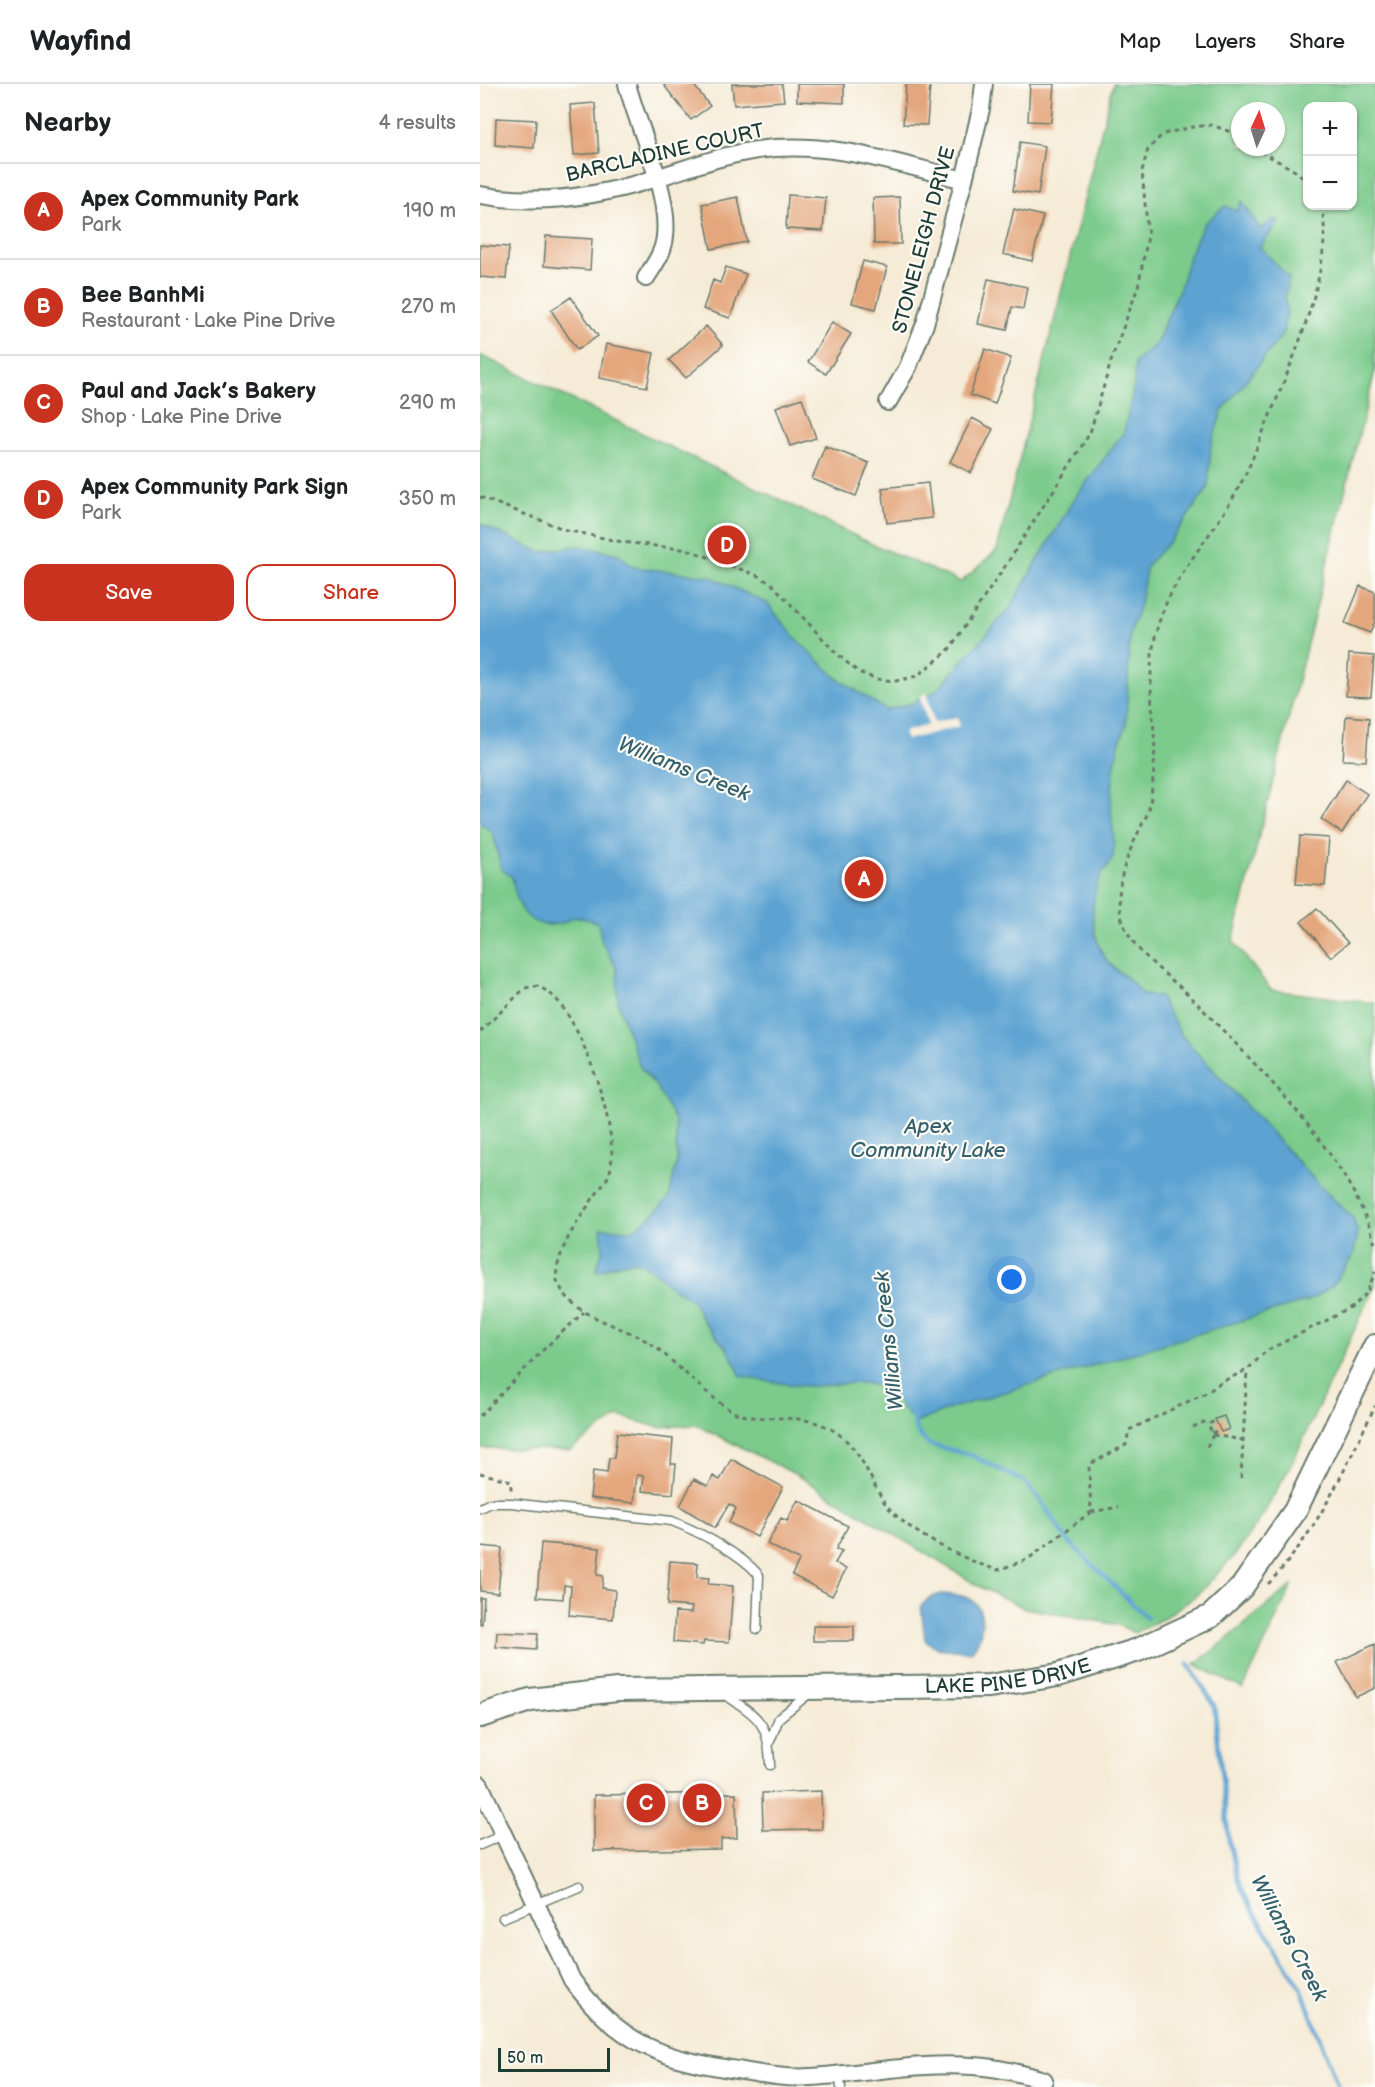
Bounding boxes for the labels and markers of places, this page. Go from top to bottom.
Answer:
pin: D [708,522,746,568]
pin: A [844,856,884,902]
pin: C [626,1780,666,1826]
pin: B [682,1780,722,1826]

